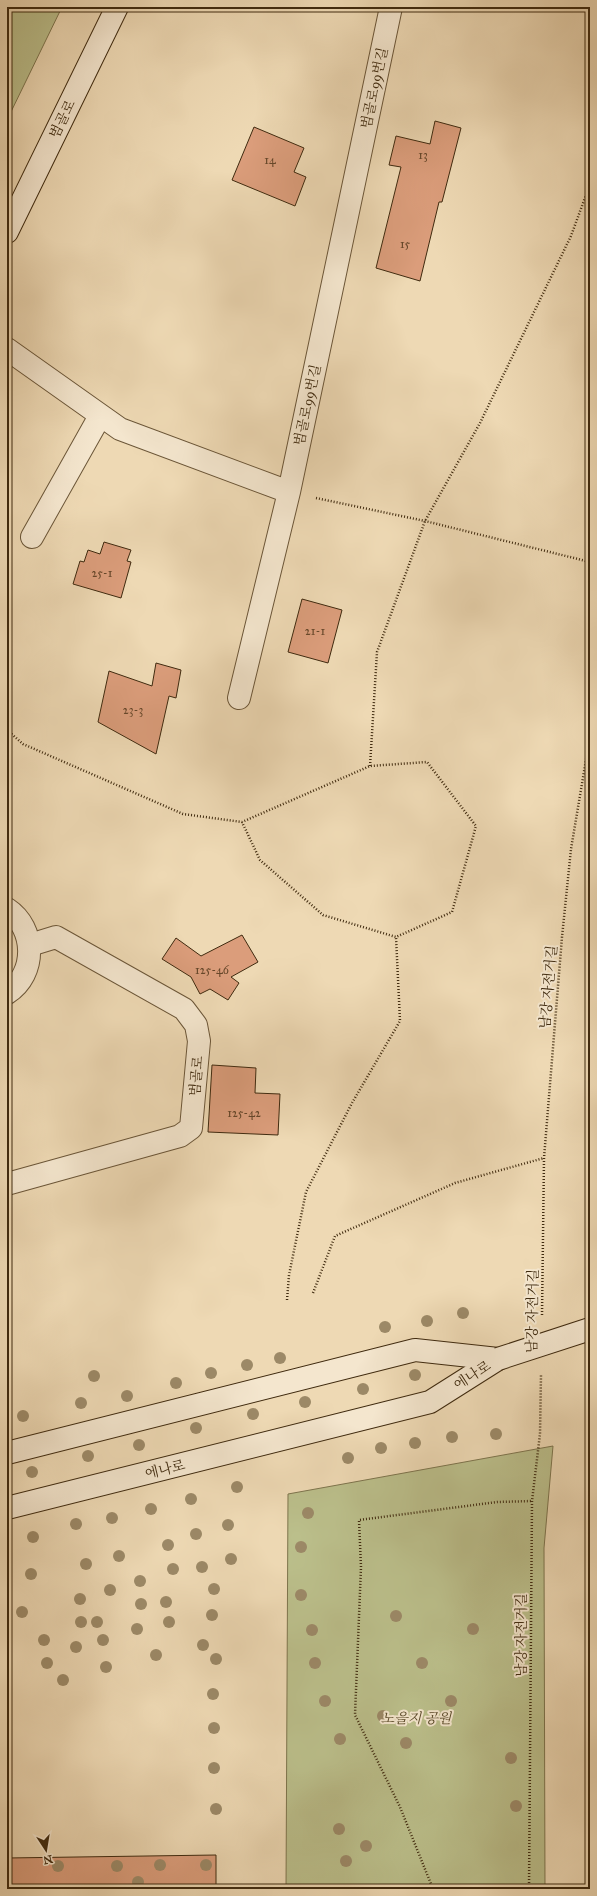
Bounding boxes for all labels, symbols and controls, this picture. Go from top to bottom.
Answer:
street label: 범골로99번길 [358,46,391,130]
street label: 범골로 [46,97,79,141]
house number: 13 [418,148,428,162]
house number: 14 [264,153,276,167]
house number: 15 [400,237,411,251]
street label: 범골로99번길 [291,363,324,447]
house number: 25-1 [91,566,113,580]
house number: 21-1 [305,624,325,638]
house number: 23-3 [123,703,143,717]
street label: 남강 자전거길 [536,944,561,1030]
house number: 125-46 [195,963,230,977]
street label: 범골로 [186,1055,207,1097]
house number: 125-42 [227,1106,261,1120]
street label: 남강 자전거길 [523,1269,542,1353]
street label: 에나로 [451,1357,494,1394]
street label: 에나로 [143,1456,187,1483]
street label: 남강 자전거길 [513,1593,530,1677]
park label: 노을지 공원 [381,1710,453,1727]
north arrow [26,1830,66,1870]
text: N [41,1852,54,1867]

